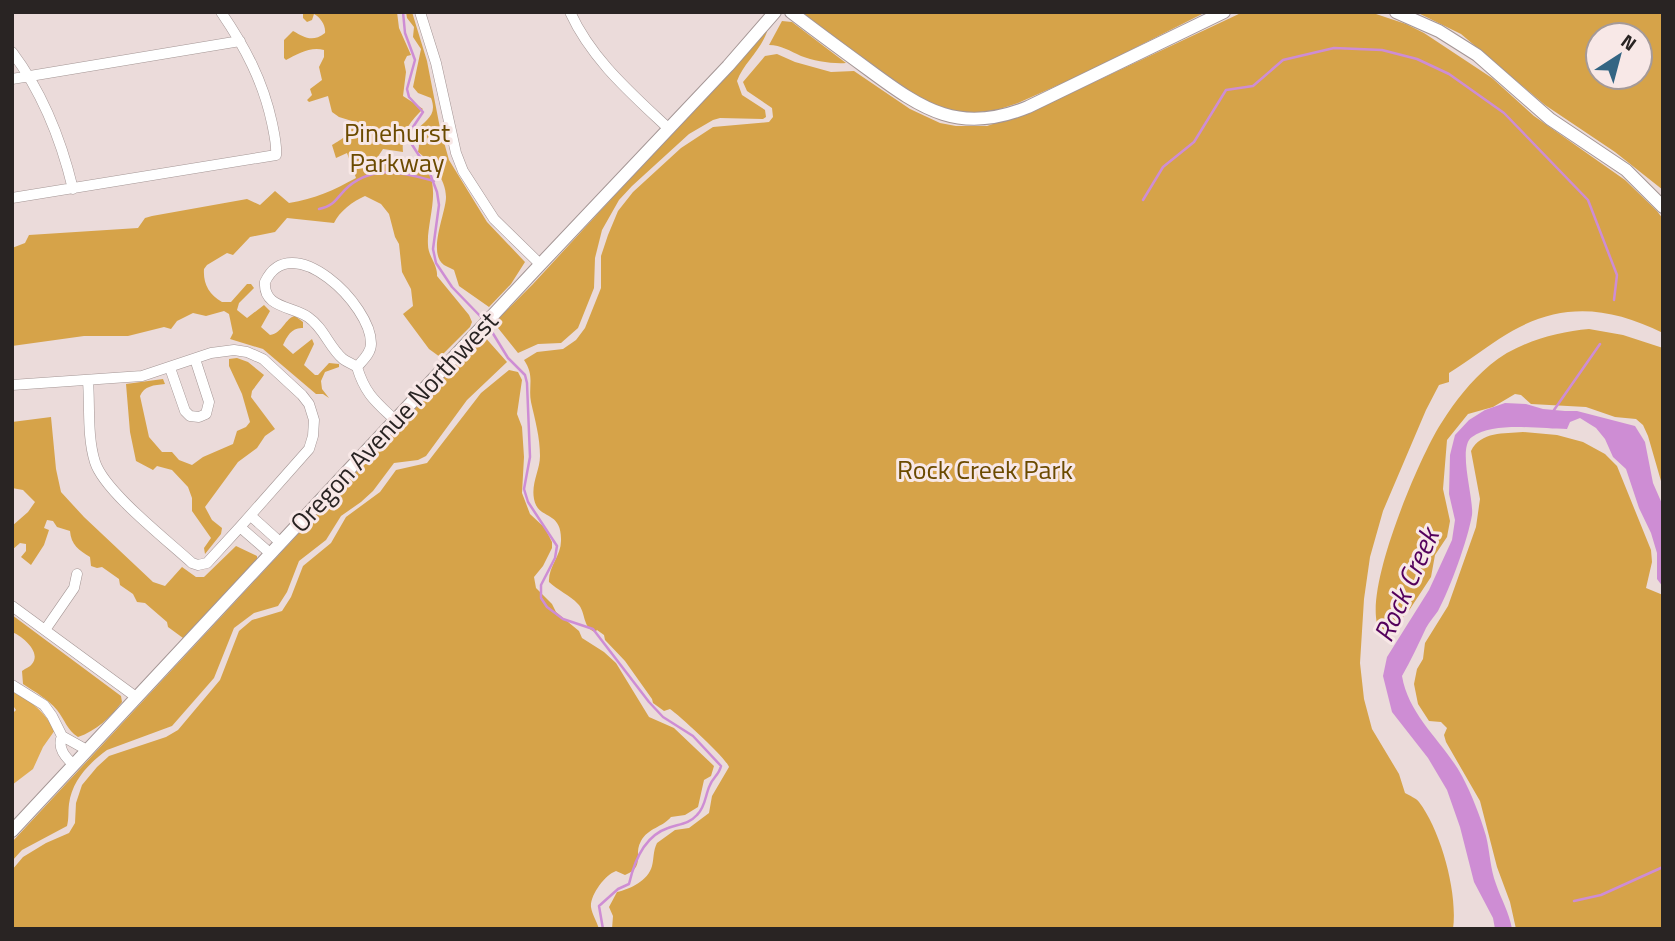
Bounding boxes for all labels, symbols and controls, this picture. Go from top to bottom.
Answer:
north arrow [1584,21,1654,91]
text: N [1615,26,1643,57]
park label: Pinehurst Parkway [344,113,450,182]
street label: Oregon Avenue Northwest [280,302,507,541]
park label: Rock Creek Park [897,450,1073,489]
water label: Rock Creek [1361,518,1451,649]

